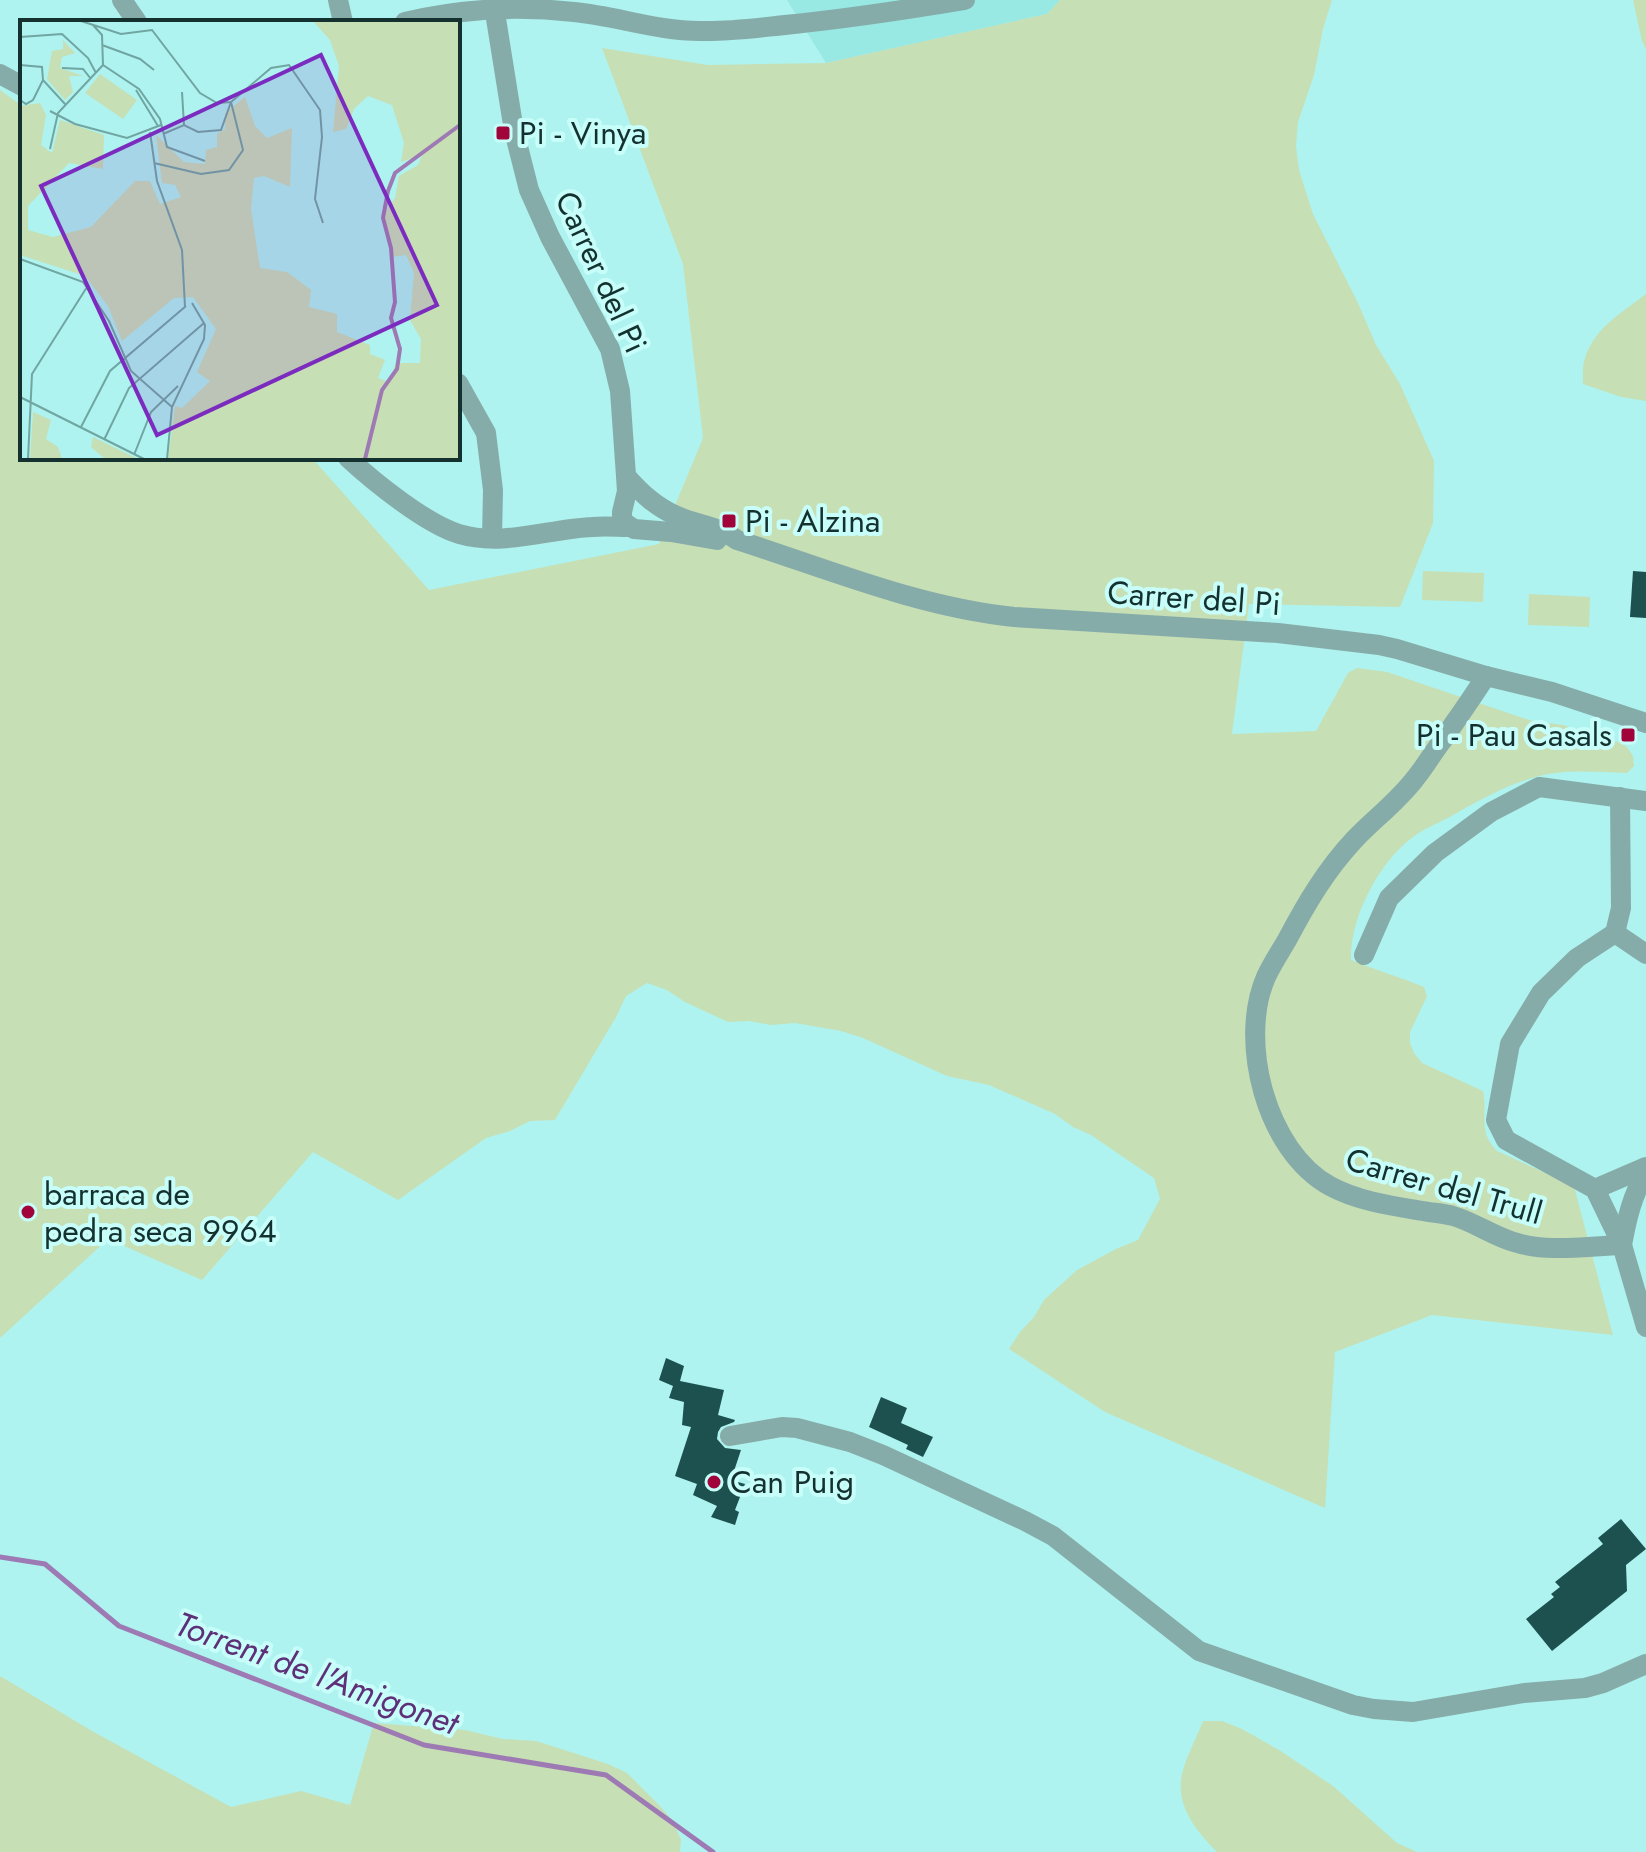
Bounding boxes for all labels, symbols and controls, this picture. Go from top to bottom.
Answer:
inset map [20,20,460,460]
place label: Pi - Vinya [519,110,646,156]
marker: Pi - Vinya [494,124,512,142]
street label: Carrer del Pi [544,184,658,360]
place label: Pi - Alzina [745,498,881,544]
marker: Pi - Alzina [720,512,738,530]
street label: Carrer del Pi [1106,569,1282,627]
place label: Pi - Pau Casals [1416,712,1612,758]
marker: Pi - Pau Casals [1619,726,1637,744]
street label: Carrer del Trull [1340,1136,1548,1236]
place label: barraca de pedra seca 9964 [44,1171,277,1254]
marker: barraca de pedra seca 9964 [19,1203,37,1221]
place label: Can Puig [730,1459,854,1505]
marker: Can Puig [705,1473,723,1491]
water label: Torrent de l'Amigonet [169,1600,467,1748]

